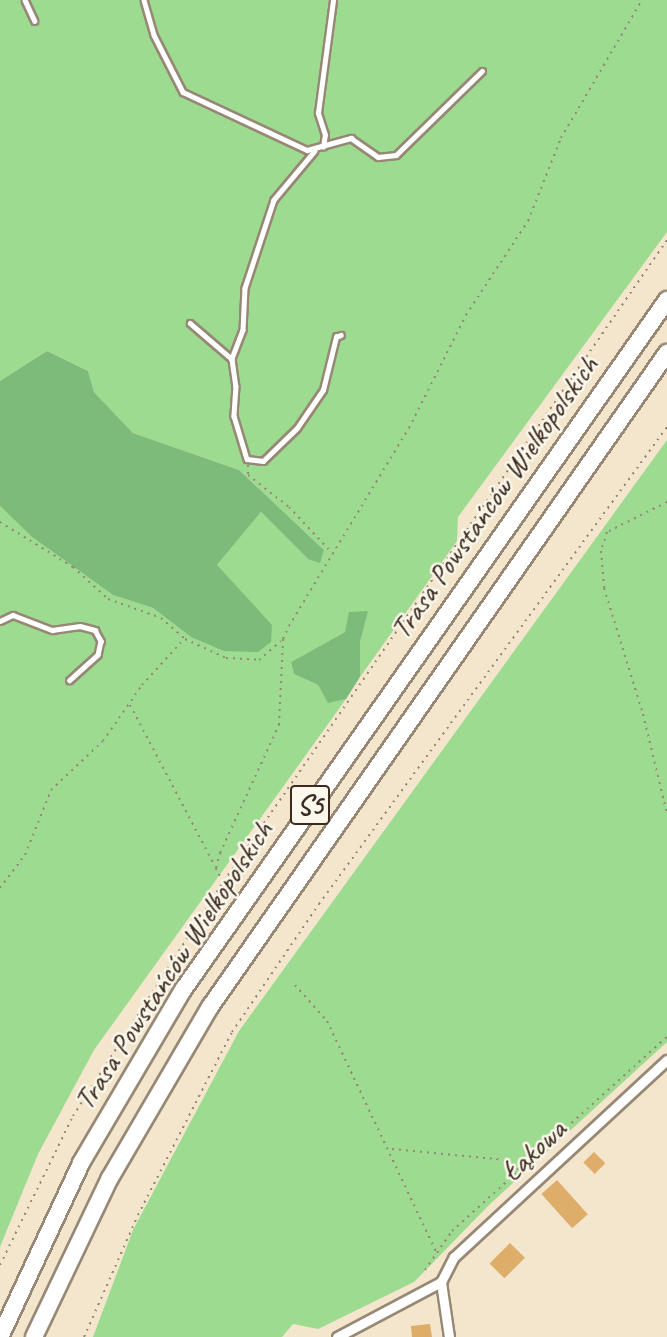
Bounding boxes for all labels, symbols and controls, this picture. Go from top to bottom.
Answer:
street label: Trasa Powstańców Wielkopolskich [383,349,605,645]
road number: S5 [289,780,331,830]
street label: Trasa Powstańców Wielkopolskich [66,814,280,1116]
street label: Łąkowa [493,1111,573,1189]

